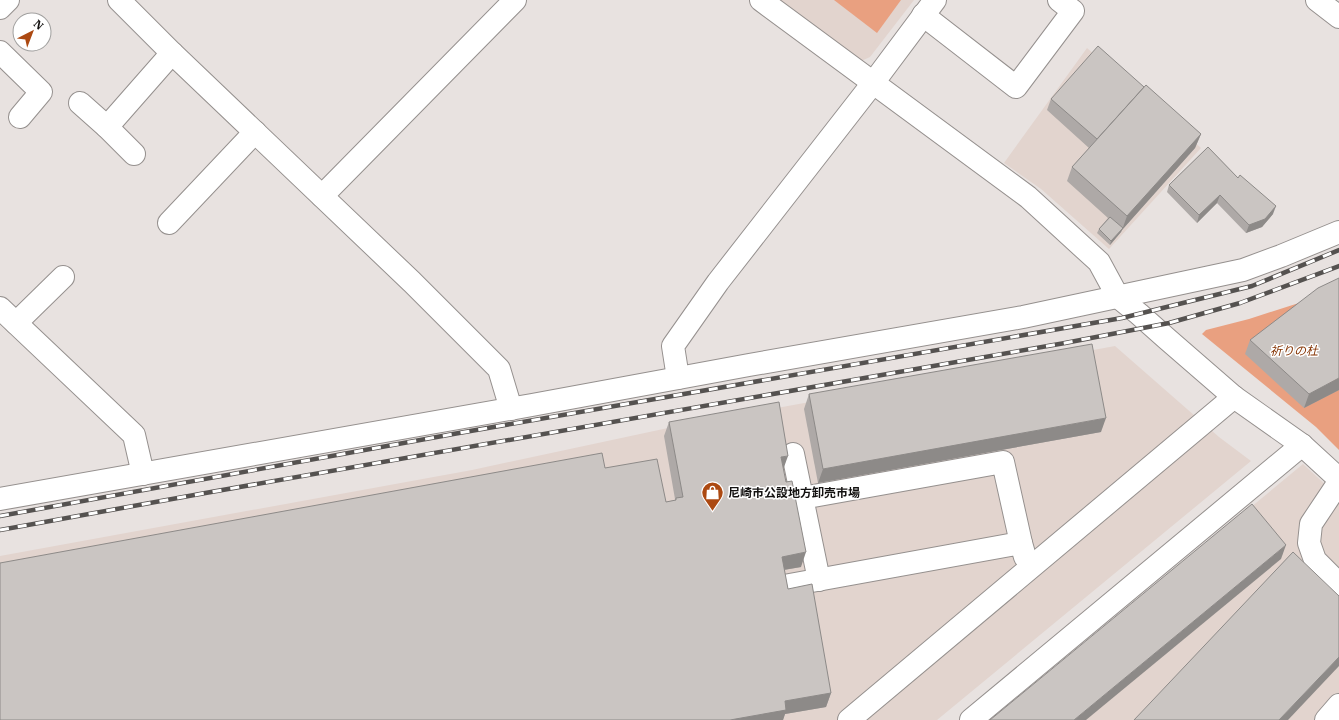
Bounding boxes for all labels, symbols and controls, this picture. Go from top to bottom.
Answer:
north arrow [12,12,52,52]
text: N [31,16,47,33]
park label: 祈りの杜 [1270,343,1319,358]
shop icon: 尼崎市公設地方卸売市場 [699,480,725,513]
place label: 尼崎市公設地方卸売市場 [728,485,860,500]

